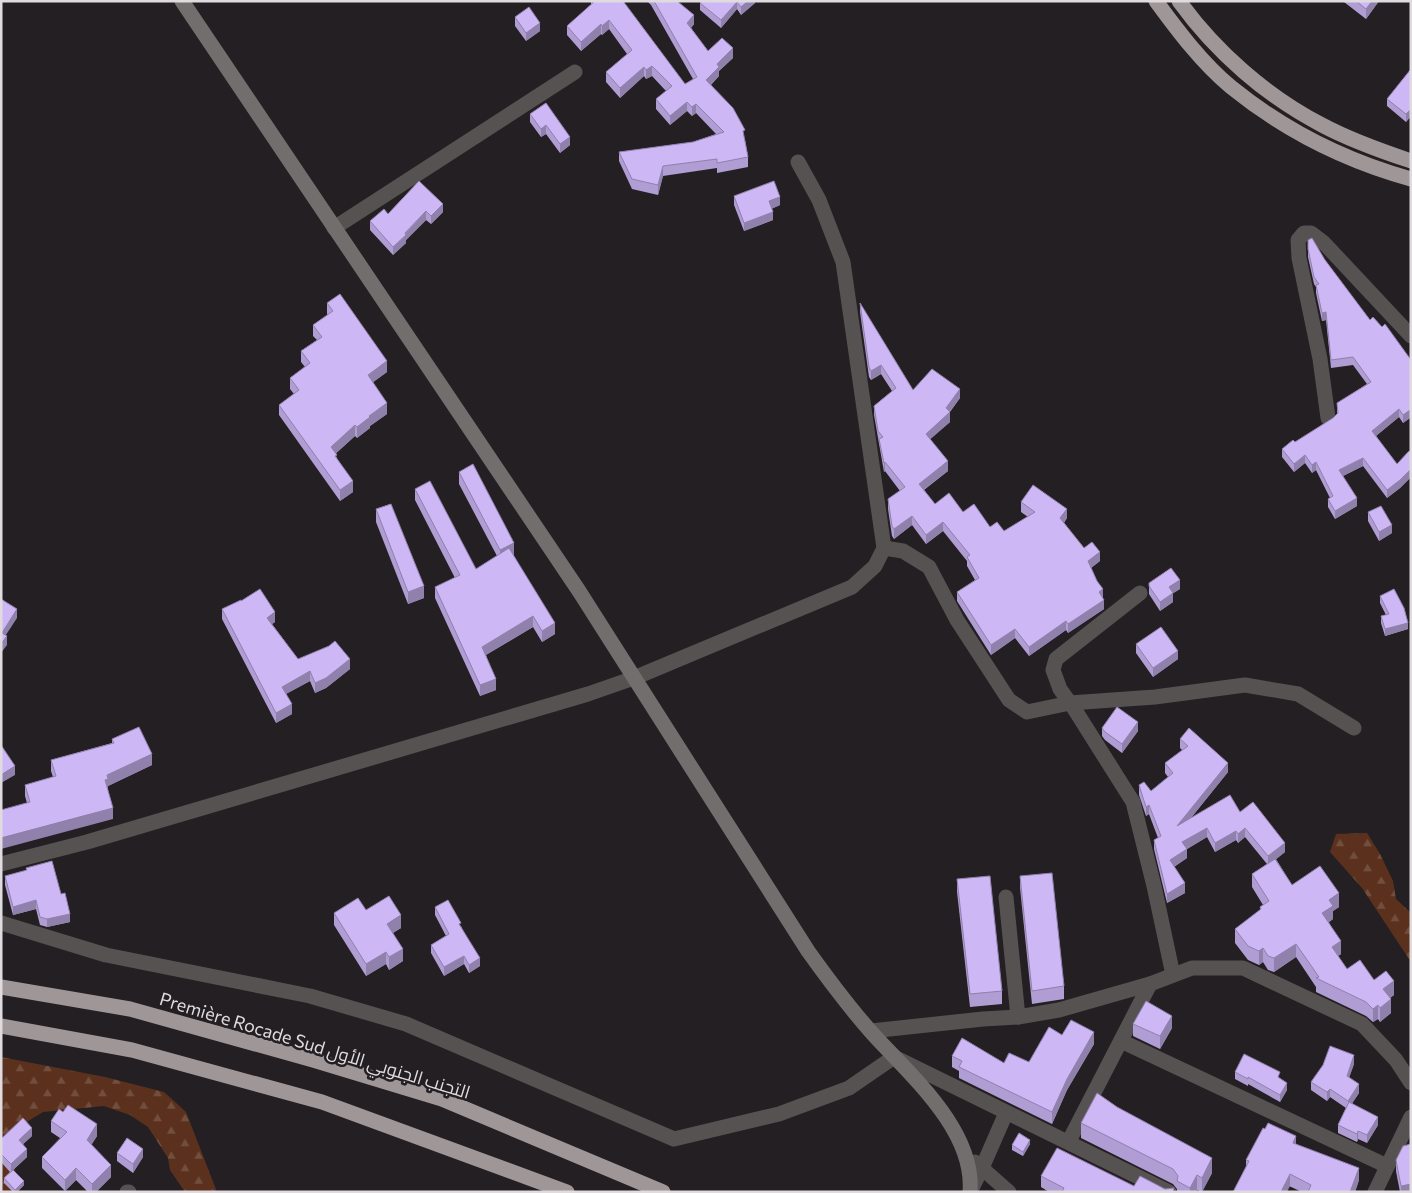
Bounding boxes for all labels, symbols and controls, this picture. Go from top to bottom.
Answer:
street label: Première Rocade Sud التجنب الجنوبي الأول [156,987,473,1107]

